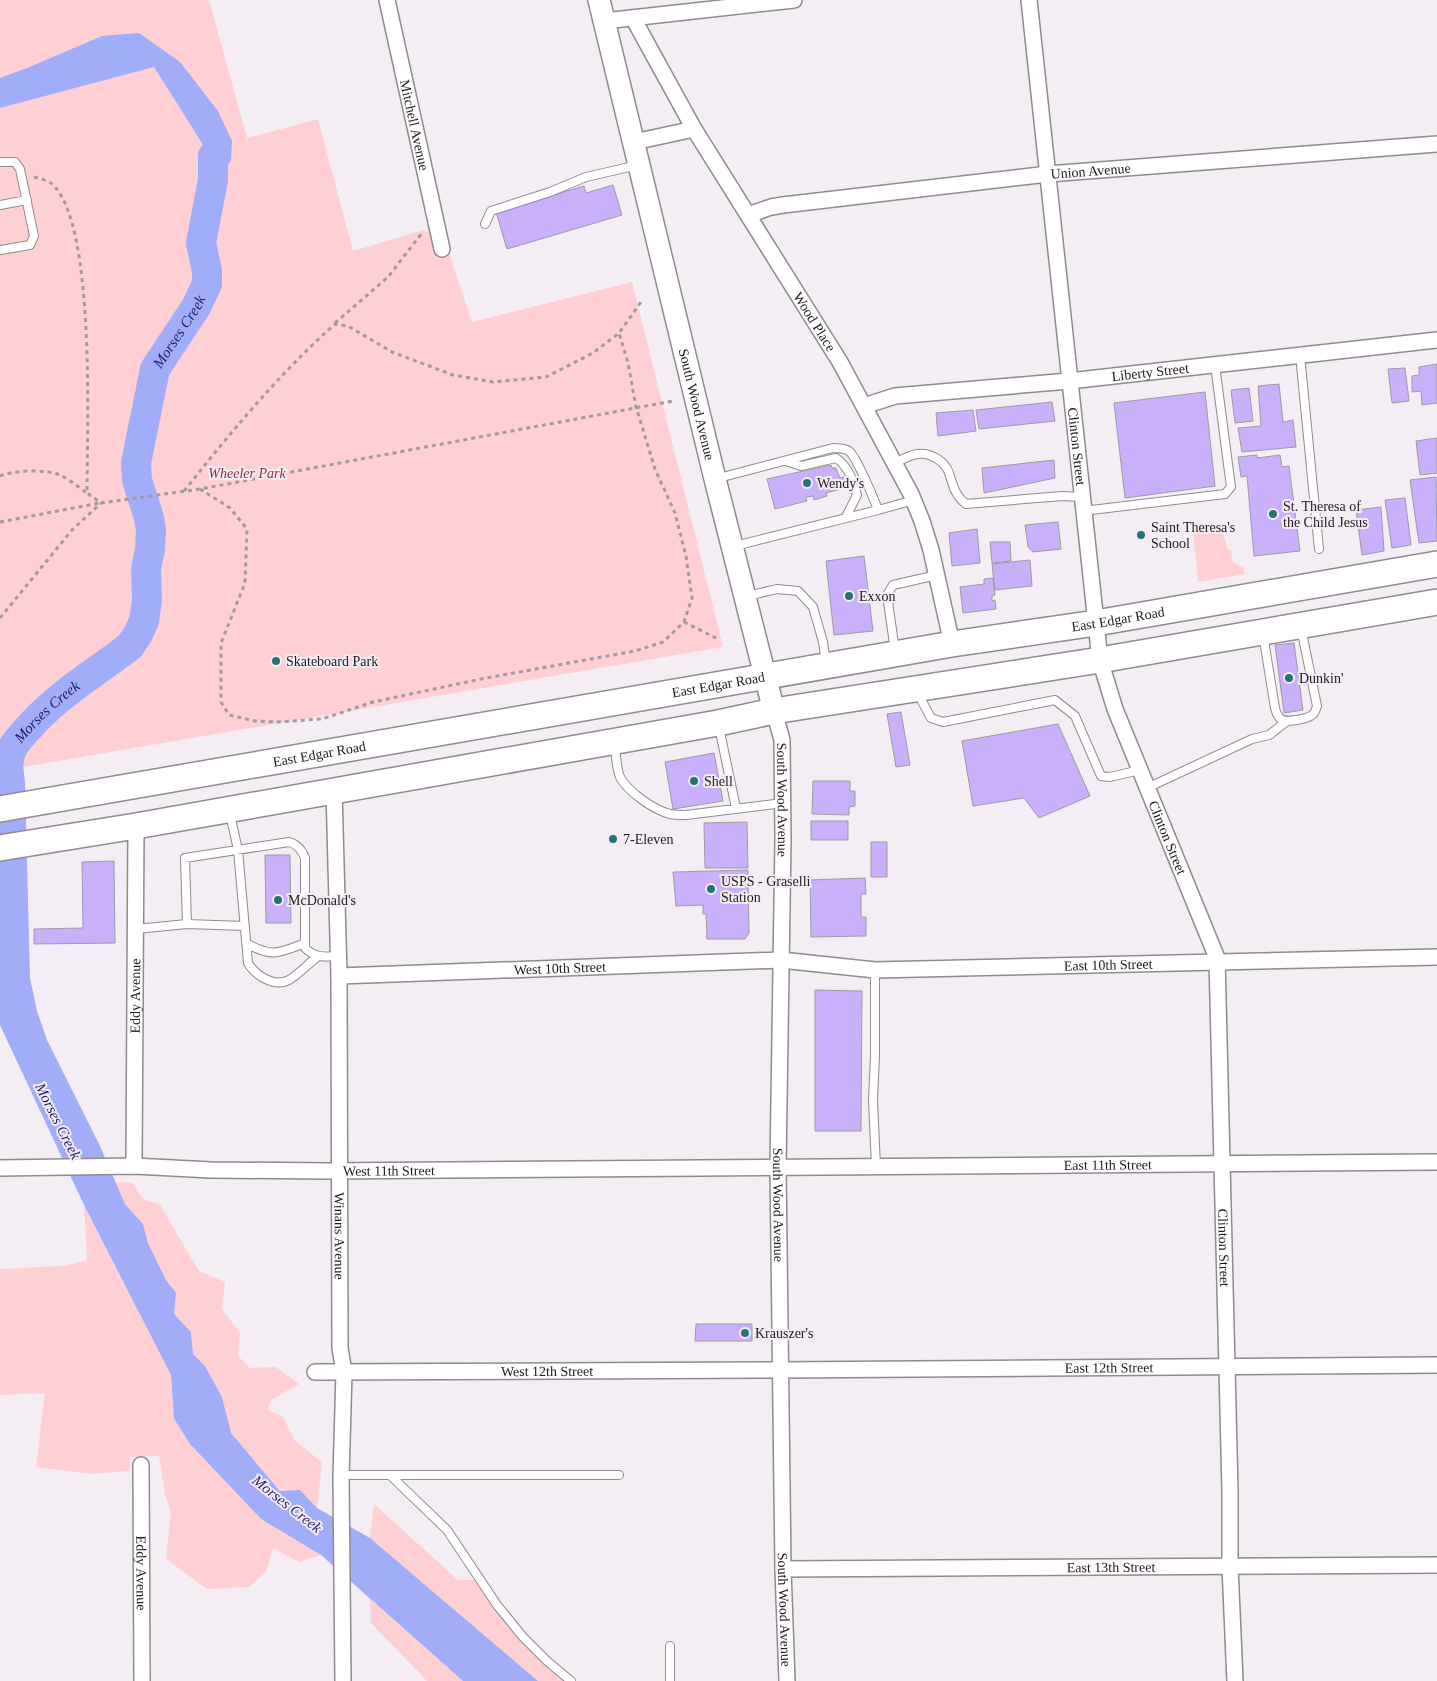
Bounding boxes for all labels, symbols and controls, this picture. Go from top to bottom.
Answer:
street label: Mitchell Avenue [397,78,431,172]
street label: Union Avenue [1050,161,1131,182]
street label: Wood Place [790,290,838,354]
water label: Morses Creek [149,293,208,372]
street label: South Wood Avenue [676,347,717,462]
street label: Liberty Street [1111,361,1190,384]
street label: Clinton Street [1065,407,1088,486]
park label: Wheeler Park [208,466,286,481]
place label: Wendy's [817,476,864,491]
marker: Wendy's [801,477,813,489]
place label: St. Theresa of the Child Jesus [1283,499,1368,530]
marker: St. Theresa of the Child Jesus [1267,508,1279,520]
place label: Saint Theresa's School [1151,520,1235,551]
marker: Saint Theresa's School [1135,529,1147,541]
place label: Exxon [859,589,896,604]
marker: Exxon [843,590,855,602]
street label: East Edgar Road [1070,604,1166,634]
place label: Skateboard Park [286,654,378,669]
marker: Skateboard Park [270,655,282,667]
street label: East Edgar Road [671,670,766,700]
place label: Dunkin' [1299,671,1344,686]
marker: Dunkin' [1283,672,1295,684]
water label: Morses Creek [10,677,83,747]
street label: East Edgar Road [272,739,367,770]
street label: South Wood Avenue [774,743,790,857]
place label: Shell [704,774,733,789]
marker: Shell [688,775,700,787]
street label: Clinton Street [1145,799,1189,877]
place label: 7-Eleven [623,832,674,847]
marker: 7-Eleven [607,833,619,845]
place label: USPS - Graselli Station [721,874,811,905]
marker: USPS - Graselli Station [705,883,717,895]
place label: McDonald's [288,893,356,908]
marker: McDonald's [272,894,284,906]
street label: East 10th Street [1064,957,1153,974]
street label: Eddy Avenue [128,959,143,1033]
street label: West 10th Street [514,959,606,978]
water label: Morses Creek [32,1079,84,1162]
street label: South Wood Avenue [770,1148,786,1262]
street label: East 11th Street [1064,1157,1152,1173]
street label: West 11th Street [343,1163,435,1179]
street label: Winans Avenue [332,1192,347,1280]
street label: Clinton Street [1215,1209,1232,1287]
place label: Krauszer's [755,1326,814,1341]
marker: Krauszer's [739,1327,751,1339]
street label: East 12th Street [1065,1360,1154,1376]
street label: West 12th Street [501,1364,593,1379]
water label: Morses Creek [249,1471,325,1536]
street label: Eddy Avenue [133,1536,149,1610]
street label: South Wood Avenue [775,1553,793,1667]
street label: East 13th Street [1067,1560,1156,1575]

